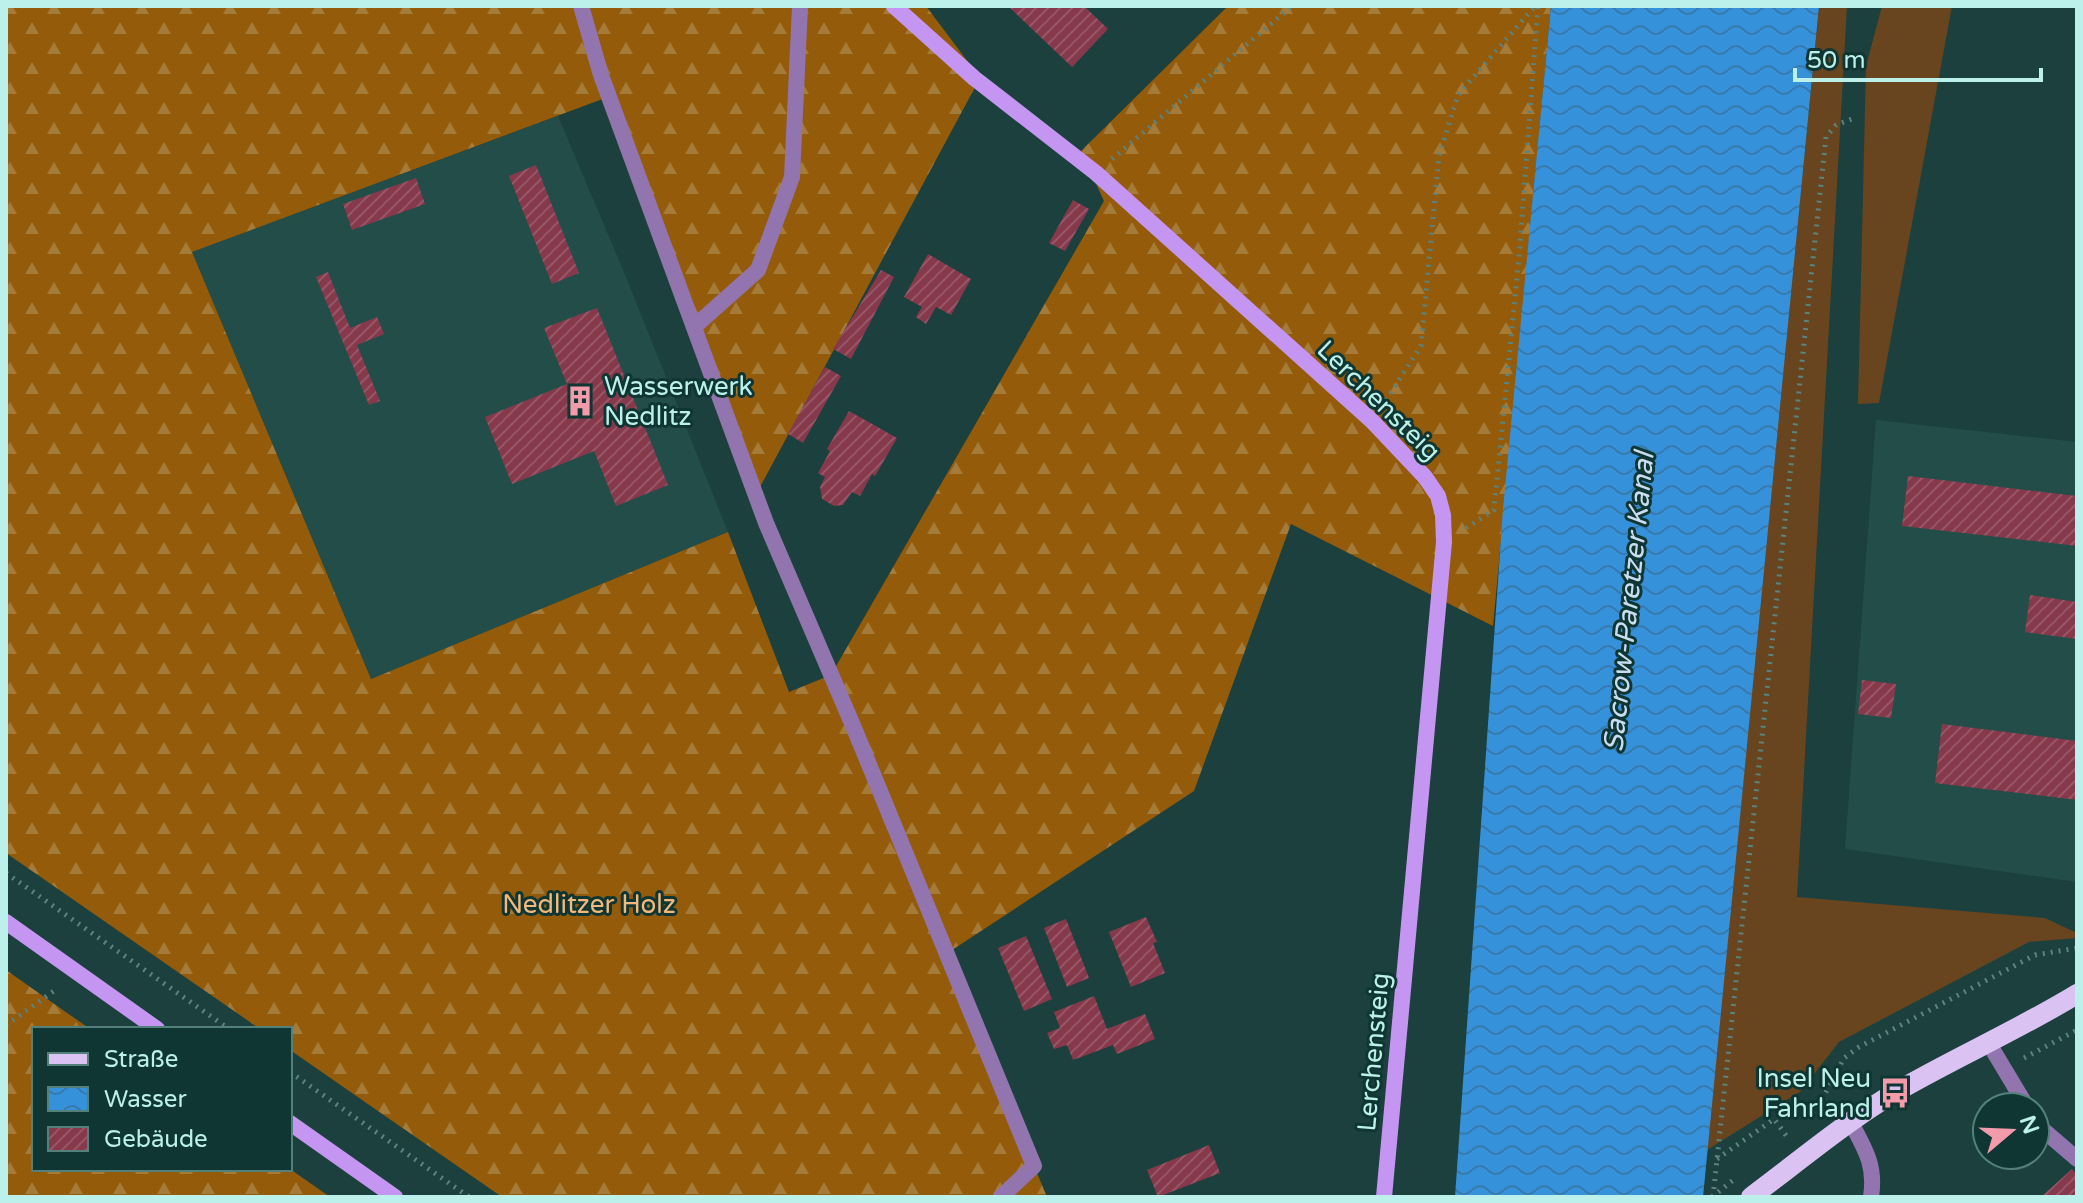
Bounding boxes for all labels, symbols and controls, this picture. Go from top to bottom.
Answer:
scale bar [1795,32,2041,82]
text: 50 m [1807,46,1865,75]
street label: Lerchensteig [1311,334,1447,467]
place label: Wasserwerk Nedlitz [604,371,753,432]
building icon: Wasserwerk Nedlitz [563,384,597,418]
water label: Sacrow-Paretzer Kanal [1596,448,1662,754]
park label: Nedlitzer Holz [502,889,676,920]
street label: Lerchensteig [1351,971,1396,1133]
legend [32,1027,292,1171]
text: Straße [104,1045,178,1074]
place label: Insel Neu Fahrland [1757,1063,1871,1124]
bus stop icon: Insel Neu Fahrland [1878,1076,1912,1110]
text: Wasser [104,1085,187,1114]
north arrow [1971,1091,2051,1171]
text: N [2014,1112,2044,1137]
text: Gebäude [104,1125,208,1154]

